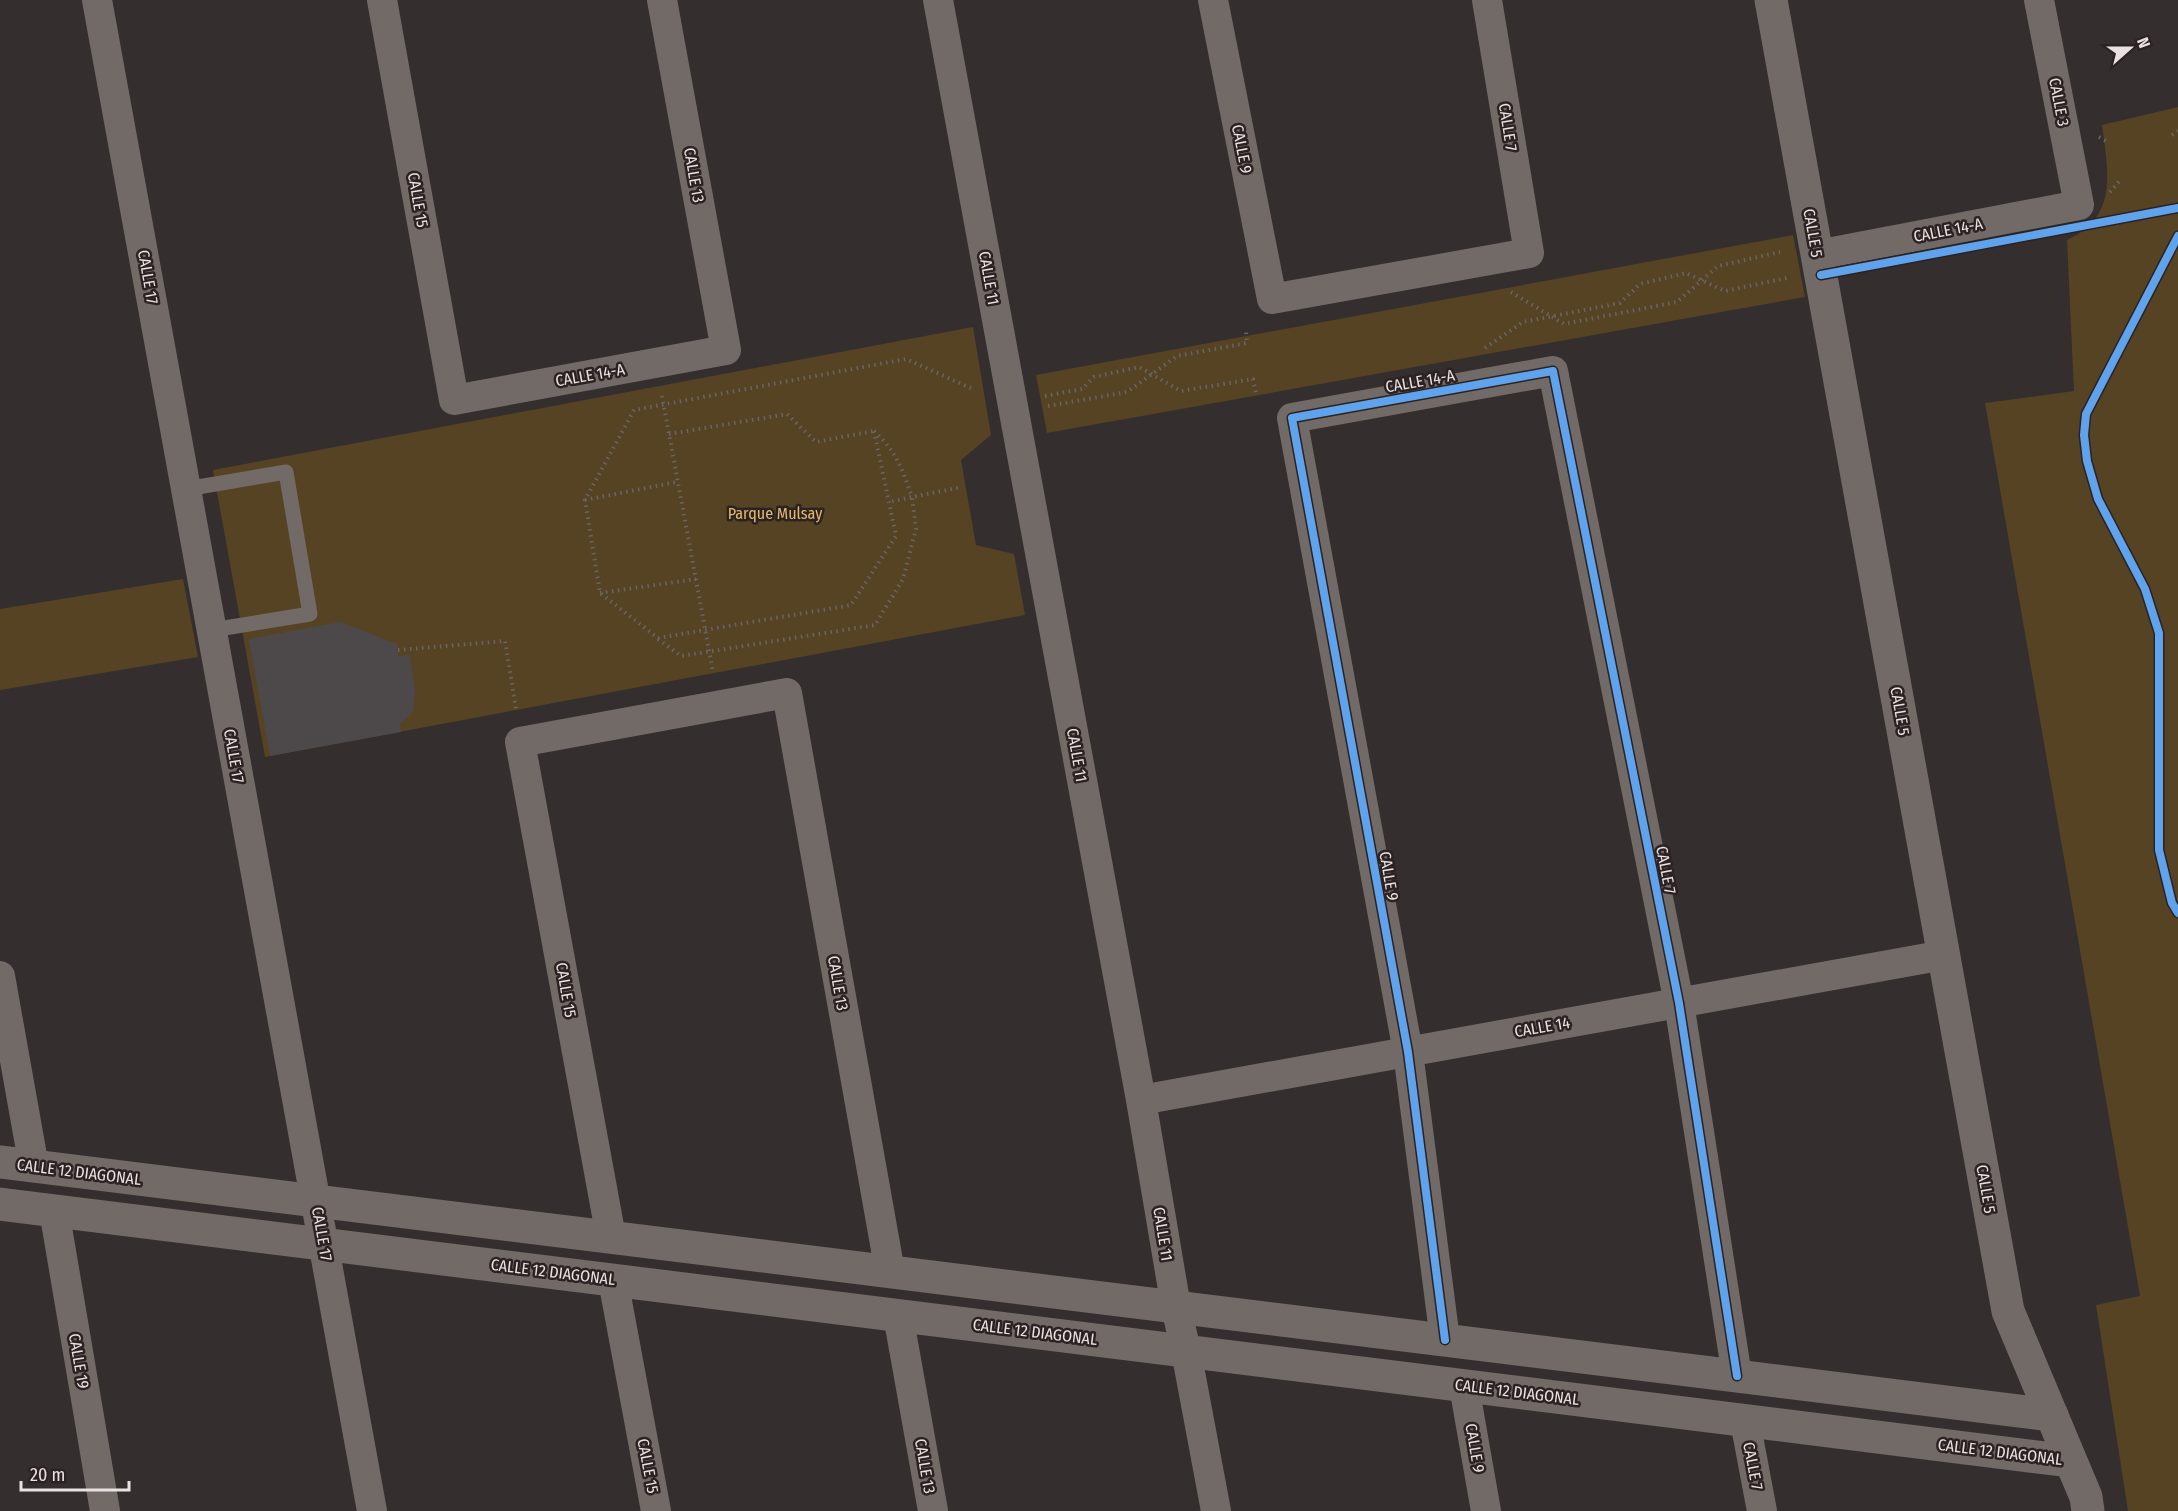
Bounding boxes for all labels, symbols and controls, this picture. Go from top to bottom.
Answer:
north arrow [2100,18,2160,78]
text: N [2133,35,2154,51]
street label: CALLE 3 [2045,76,2073,128]
street label: CALLE 7 [1495,102,1521,153]
street label: CALLE 9 [1228,123,1256,175]
street label: CALLE 13 [680,146,708,204]
street label: CALLE 15 [404,171,432,229]
street label: CALLE 5 [1799,207,1827,259]
street label: CALLE 14-A [1912,214,1985,246]
street label: CALLE 17 [134,248,162,306]
street label: CALLE 11 [975,250,1003,306]
street label: CALLE 14-A [554,359,627,390]
street label: CALLE 14-A [1384,365,1457,396]
park label: Parque Mulsay [728,504,823,523]
street label: CALLE 5 [1886,685,1914,737]
street label: CALLE 17 [220,727,248,785]
street label: CALLE 11 [1063,727,1091,783]
street label: CALLE 7 [1652,844,1680,896]
street label: CALLE 9 [1375,850,1403,902]
street label: CALLE 13 [824,954,852,1012]
street label: CALLE 15 [552,961,580,1019]
street label: CALLE 14 [1513,1013,1571,1041]
street label: CALLE 12 DIAGONAL [16,1155,142,1189]
street label: CALLE 5 [1972,1163,2000,1215]
street label: CALLE 17 [308,1205,336,1263]
street label: CALLE 11 [1149,1206,1177,1262]
street label: CALLE 12 DIAGONAL [490,1255,616,1289]
street label: CALLE 12 DIAGONAL [972,1315,1098,1349]
street label: CALLE 19 [65,1332,93,1390]
street label: CALLE 12 DIAGONAL [1454,1375,1580,1409]
street label: CALLE 9 [1461,1422,1489,1474]
street label: CALLE 12 DIAGONAL [1937,1435,2063,1469]
street label: CALLE 15 [633,1437,663,1495]
street label: CALLE 13 [911,1437,939,1495]
street label: CALLE 7 [1739,1440,1767,1492]
scale bar [21,1454,129,1492]
text: 20 m [30,1464,65,1486]

